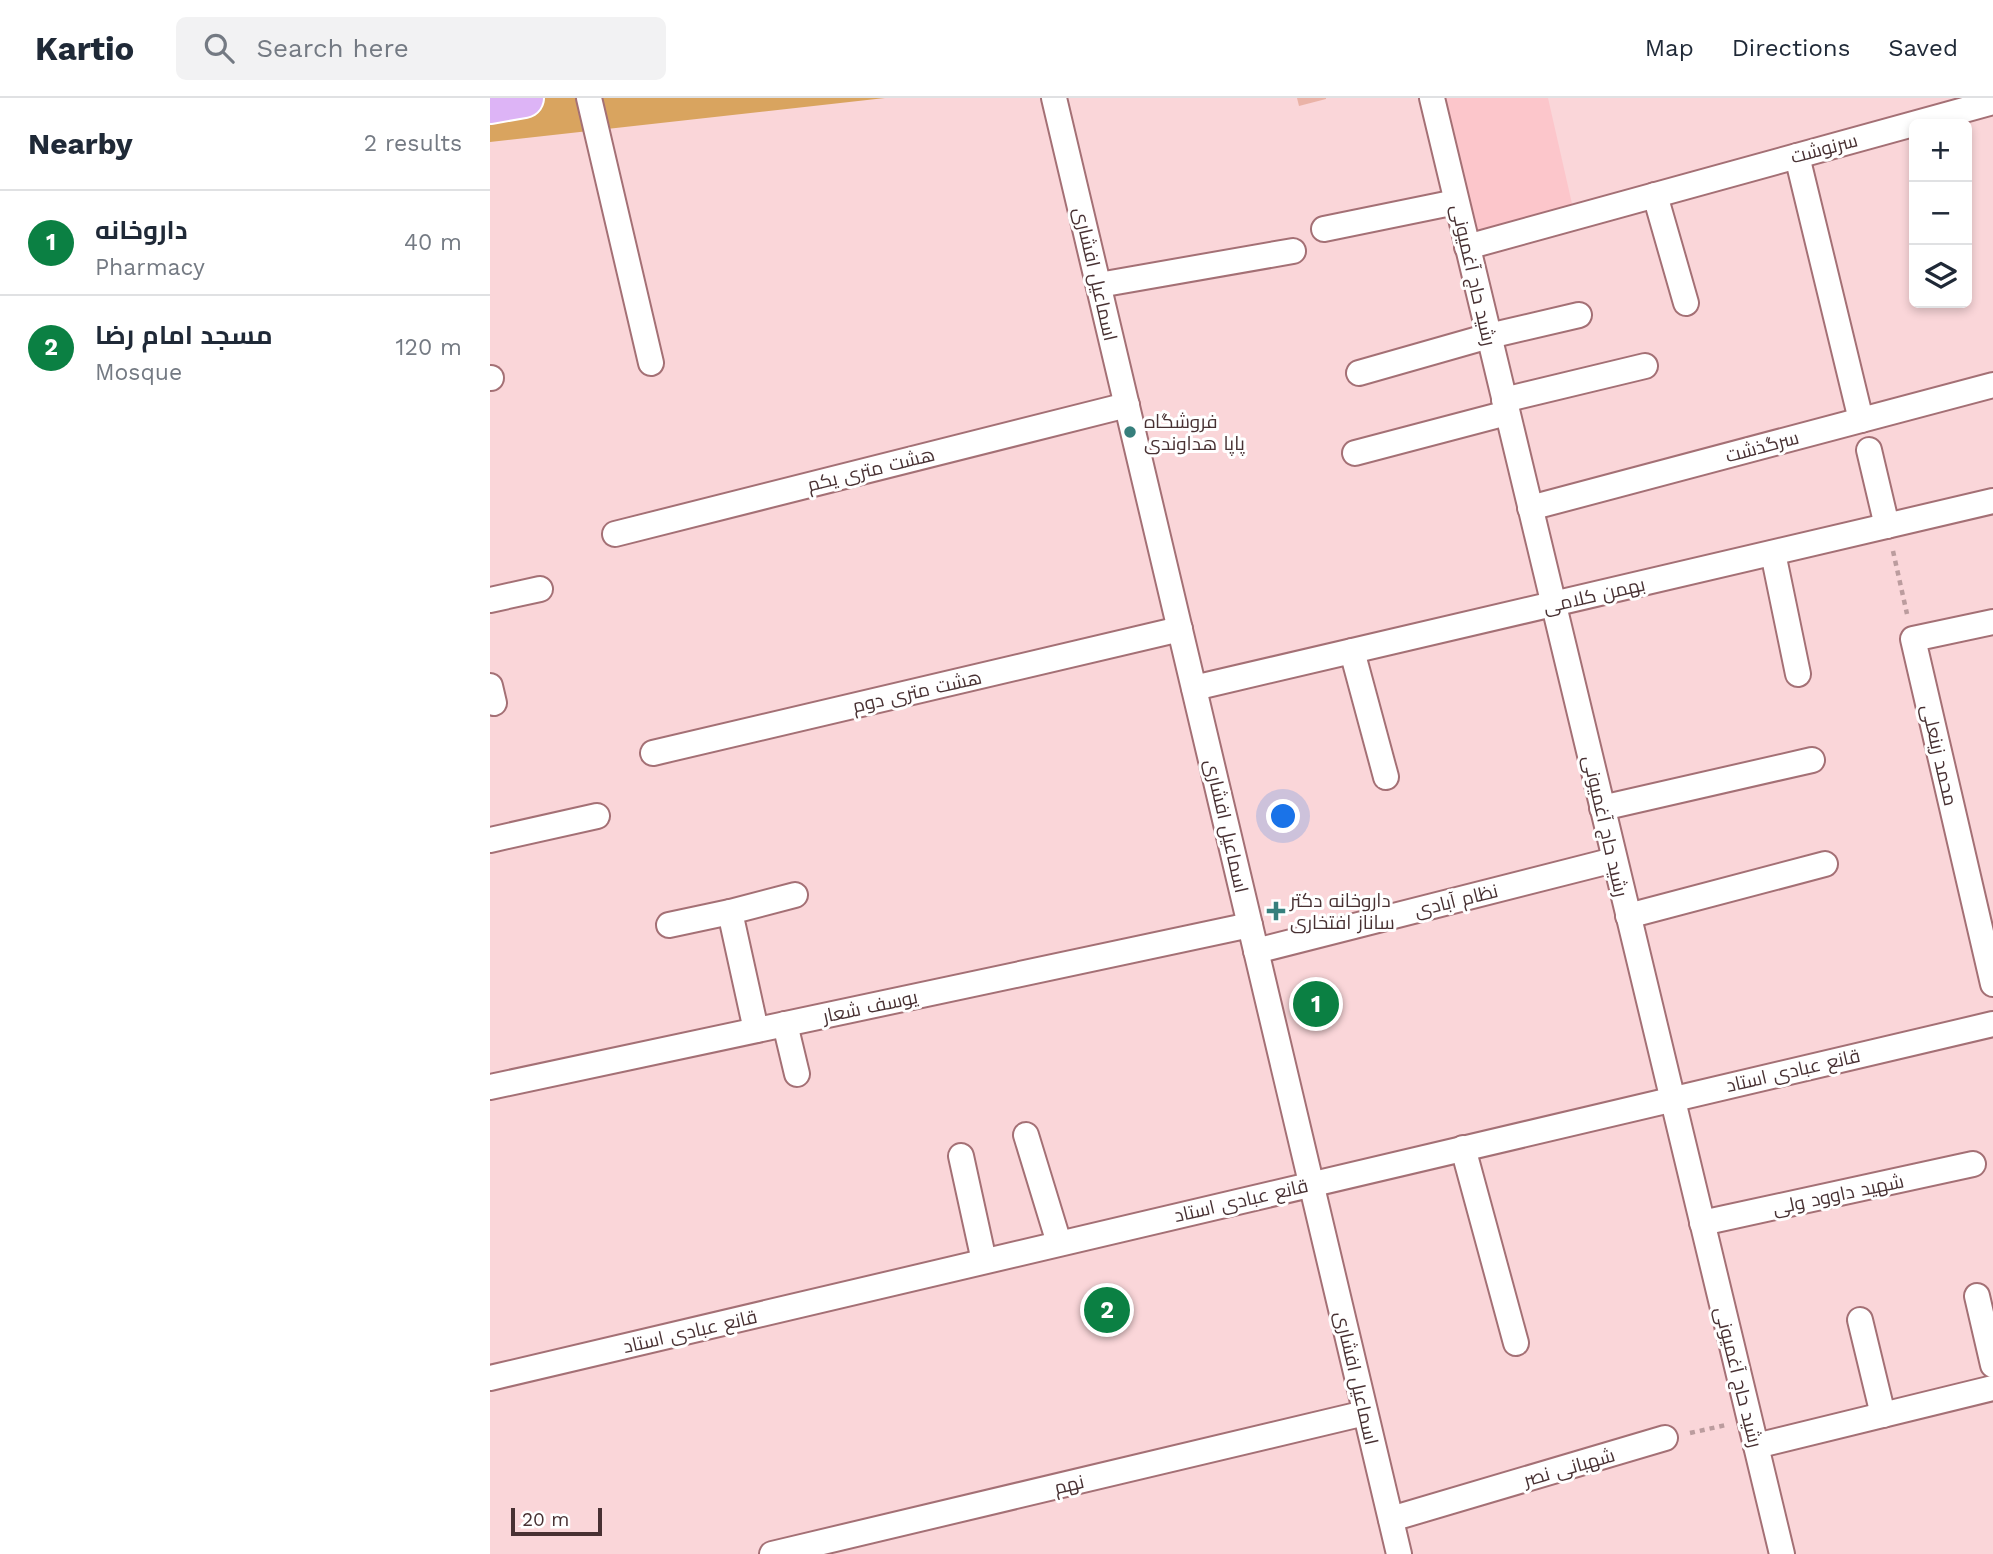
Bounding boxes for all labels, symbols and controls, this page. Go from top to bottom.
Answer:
search box [176,17,666,80]
text: Kartio [35,29,134,68]
icon: search [200,29,238,67]
text: Search here [256,33,409,63]
text: Map [1645,34,1694,62]
text: Directions [1732,34,1850,62]
text: Saved [1888,34,1958,62]
map controls [1909,119,1972,308]
button: + [1909,119,1972,182]
text: Nearby [28,126,133,161]
street label: سرنوشت [1788,129,1860,168]
text: 2 results [364,130,462,157]
button: − [1909,182,1972,245]
street label: رشید حاج آغمیونی [1444,202,1501,348]
street label: اسماعیل افشاری [1069,205,1122,343]
text: داروخانه [95,215,188,245]
text: 1 [46,229,56,256]
text: 40 m [404,229,462,256]
button: layers [1909,245,1972,308]
text: Pharmacy [95,254,205,281]
text: مسجد امام رضا [95,320,273,350]
text: 2 [44,334,58,361]
text: 120 m [396,334,462,361]
text: Mosque [95,359,182,386]
place label: فروشگاه پاپا هداوندی [1144,410,1245,456]
marker: فروشگاه پاپا هداوندی [1122,424,1138,440]
street label: سرگذشت [1723,426,1801,467]
street label: هشت متری یکم [805,443,938,498]
street label: بهمن کلامی [1541,573,1647,618]
street label: هشت متری دوم [850,665,984,719]
street label: محمد زینعلی [1917,702,1962,808]
street label: رشید حاج آغمیونی [1576,753,1633,899]
street label: اسماعیل افشاری [1200,757,1253,895]
your location [1266,799,1300,833]
street label: نظام آبادی [1412,879,1501,924]
place label: داروخانه دكتر ساناز افتخارى [1289,889,1395,934]
marker: داروخانه دكتر ساناز افتخارى [1268,903,1284,919]
pin: 1 [1293,978,1339,1030]
street label: یوسف شعار [819,985,920,1028]
street label: قانع عبادی استاد [1724,1044,1863,1099]
street label: شهید داوود ولی [1770,1169,1906,1220]
street label: قانع عبادی استاد [1172,1174,1311,1229]
pin: 2 [1084,1284,1130,1336]
street label: رشید حاج آغمیونی [1708,1304,1767,1450]
street label: قانع عبادی استاد [621,1305,760,1360]
street label: اسماعیل افشاری [1330,1309,1383,1447]
street label: شهبانی نصر [1520,1443,1618,1492]
street label: نهم [1052,1470,1087,1501]
scale bar [511,1505,602,1537]
text: 20 m [522,1508,569,1531]

